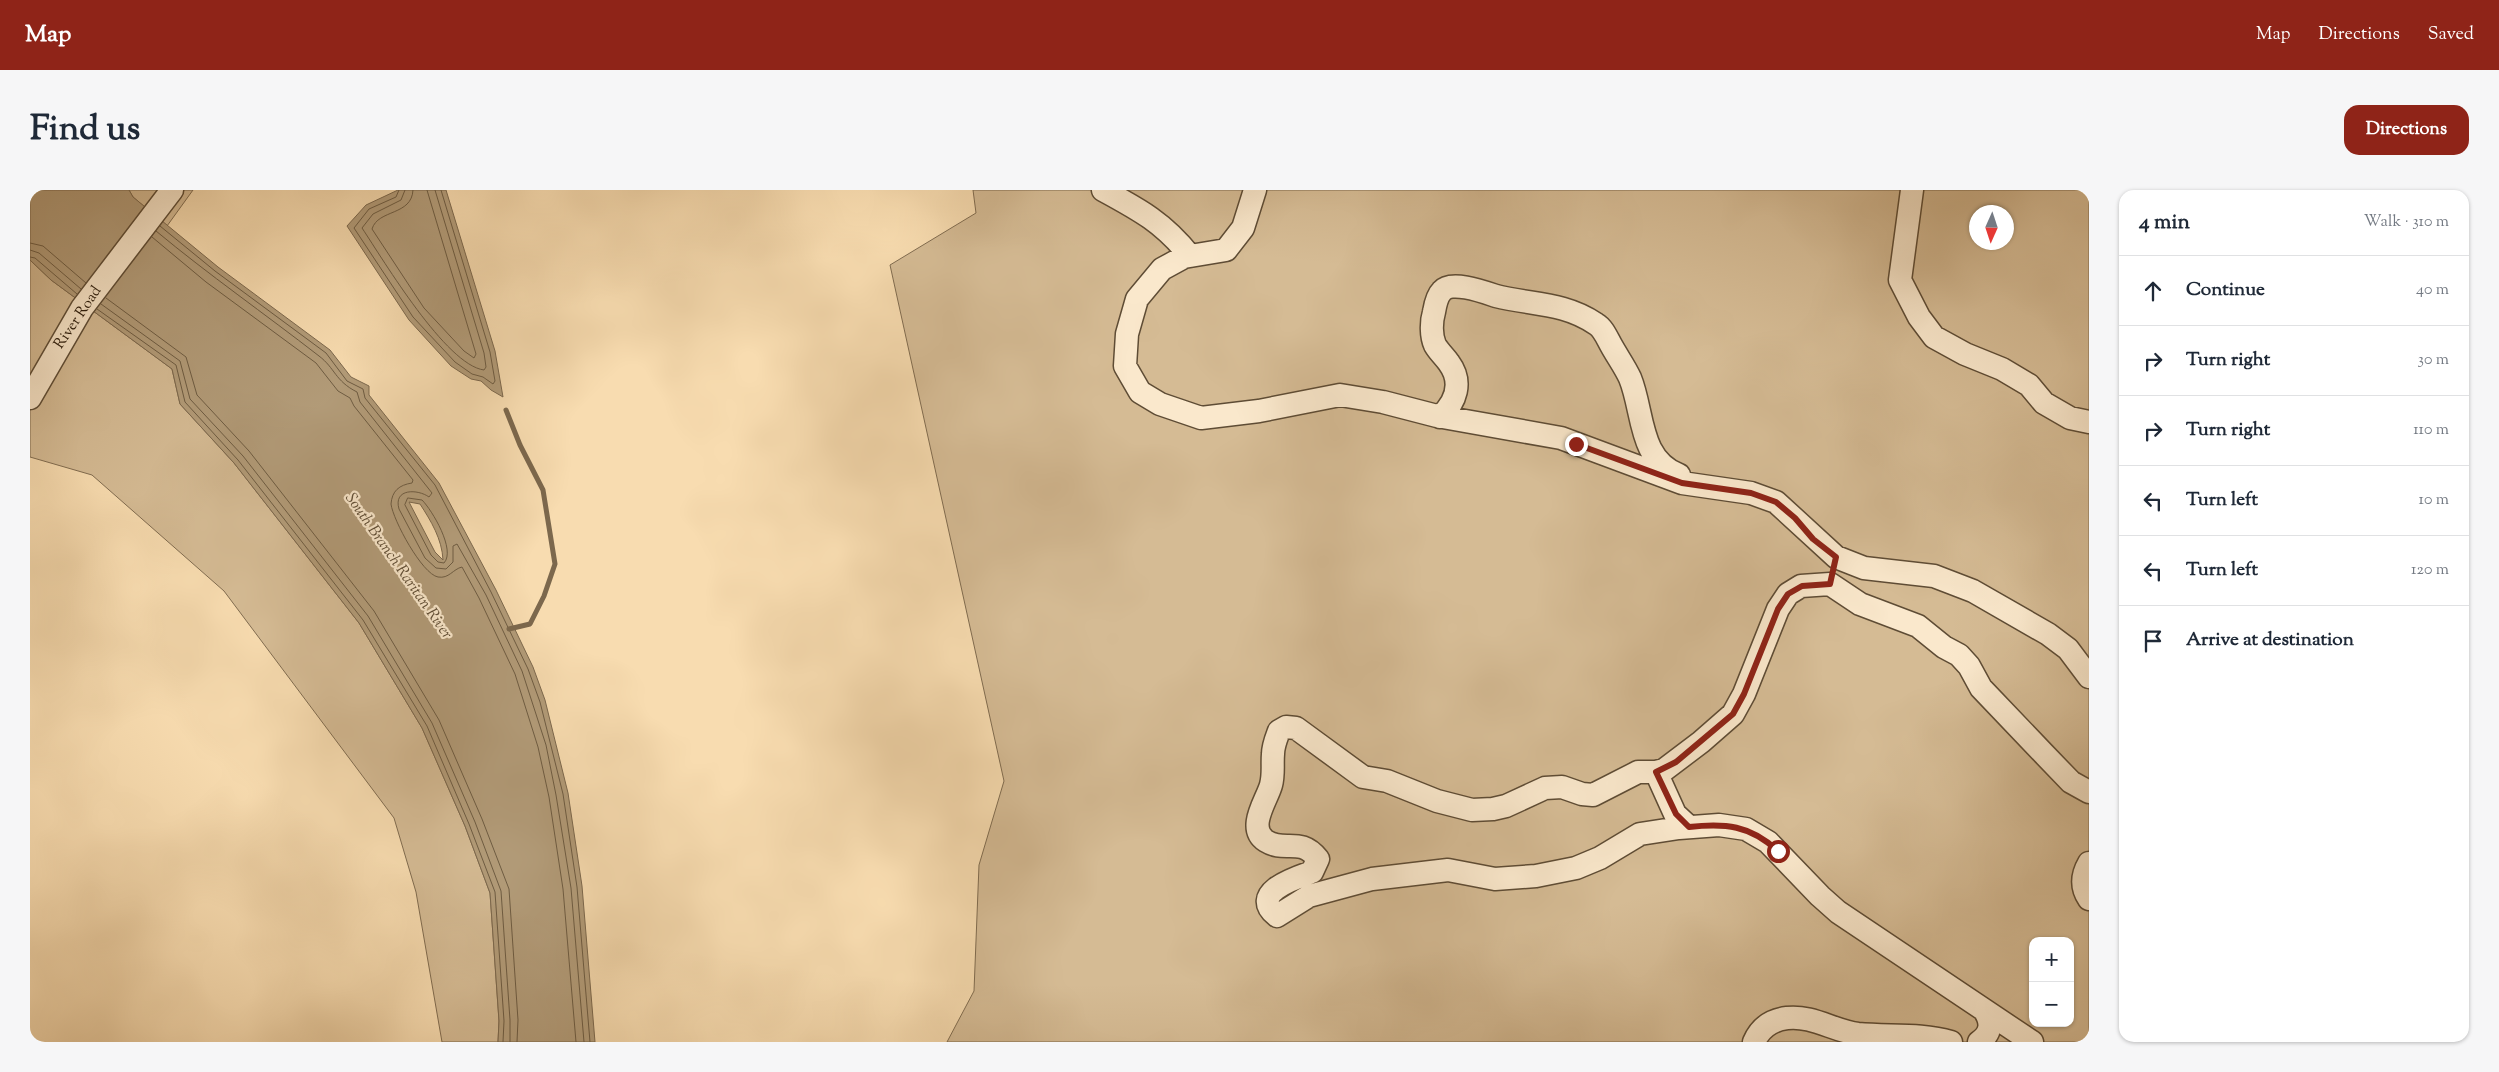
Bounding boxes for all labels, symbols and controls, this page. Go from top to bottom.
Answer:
text: Map [25,18,71,52]
text: Map [2256,22,2291,48]
text: Directions [2319,22,2400,48]
text: Saved [2428,22,2474,48]
text: Find us [30,105,140,156]
button: Directions [2344,105,2469,155]
north arrow [1969,205,2014,250]
text: 4 min [2139,208,2190,238]
text: Walk · 310 m [2364,211,2449,234]
icon: ahead [2139,277,2167,305]
text: Continue [2186,277,2265,304]
text: 40 m [2416,279,2449,302]
street label: River Road [49,282,107,354]
icon: right [2139,347,2167,375]
text: Turn right [2186,347,2270,374]
text: 30 m [2418,349,2449,372]
icon: right [2139,417,2167,445]
text: Turn right [2186,417,2270,444]
text: 110 m [2413,419,2449,442]
route end [1565,433,1588,456]
icon: left [2139,487,2167,515]
text: Turn left [2186,487,2258,514]
water label: South Branch Raritan River [339,489,457,644]
text: 10 m [2419,489,2449,512]
icon: left [2139,557,2167,585]
text: Turn left [2186,557,2258,584]
text: 120 m [2411,559,2449,582]
icon: arrive [2139,627,2167,655]
text: Arrive at destination [2186,627,2354,654]
route start [1767,840,1790,863]
map controls [2029,937,2074,1027]
button: + [2029,937,2074,982]
button: − [2029,982,2074,1027]

